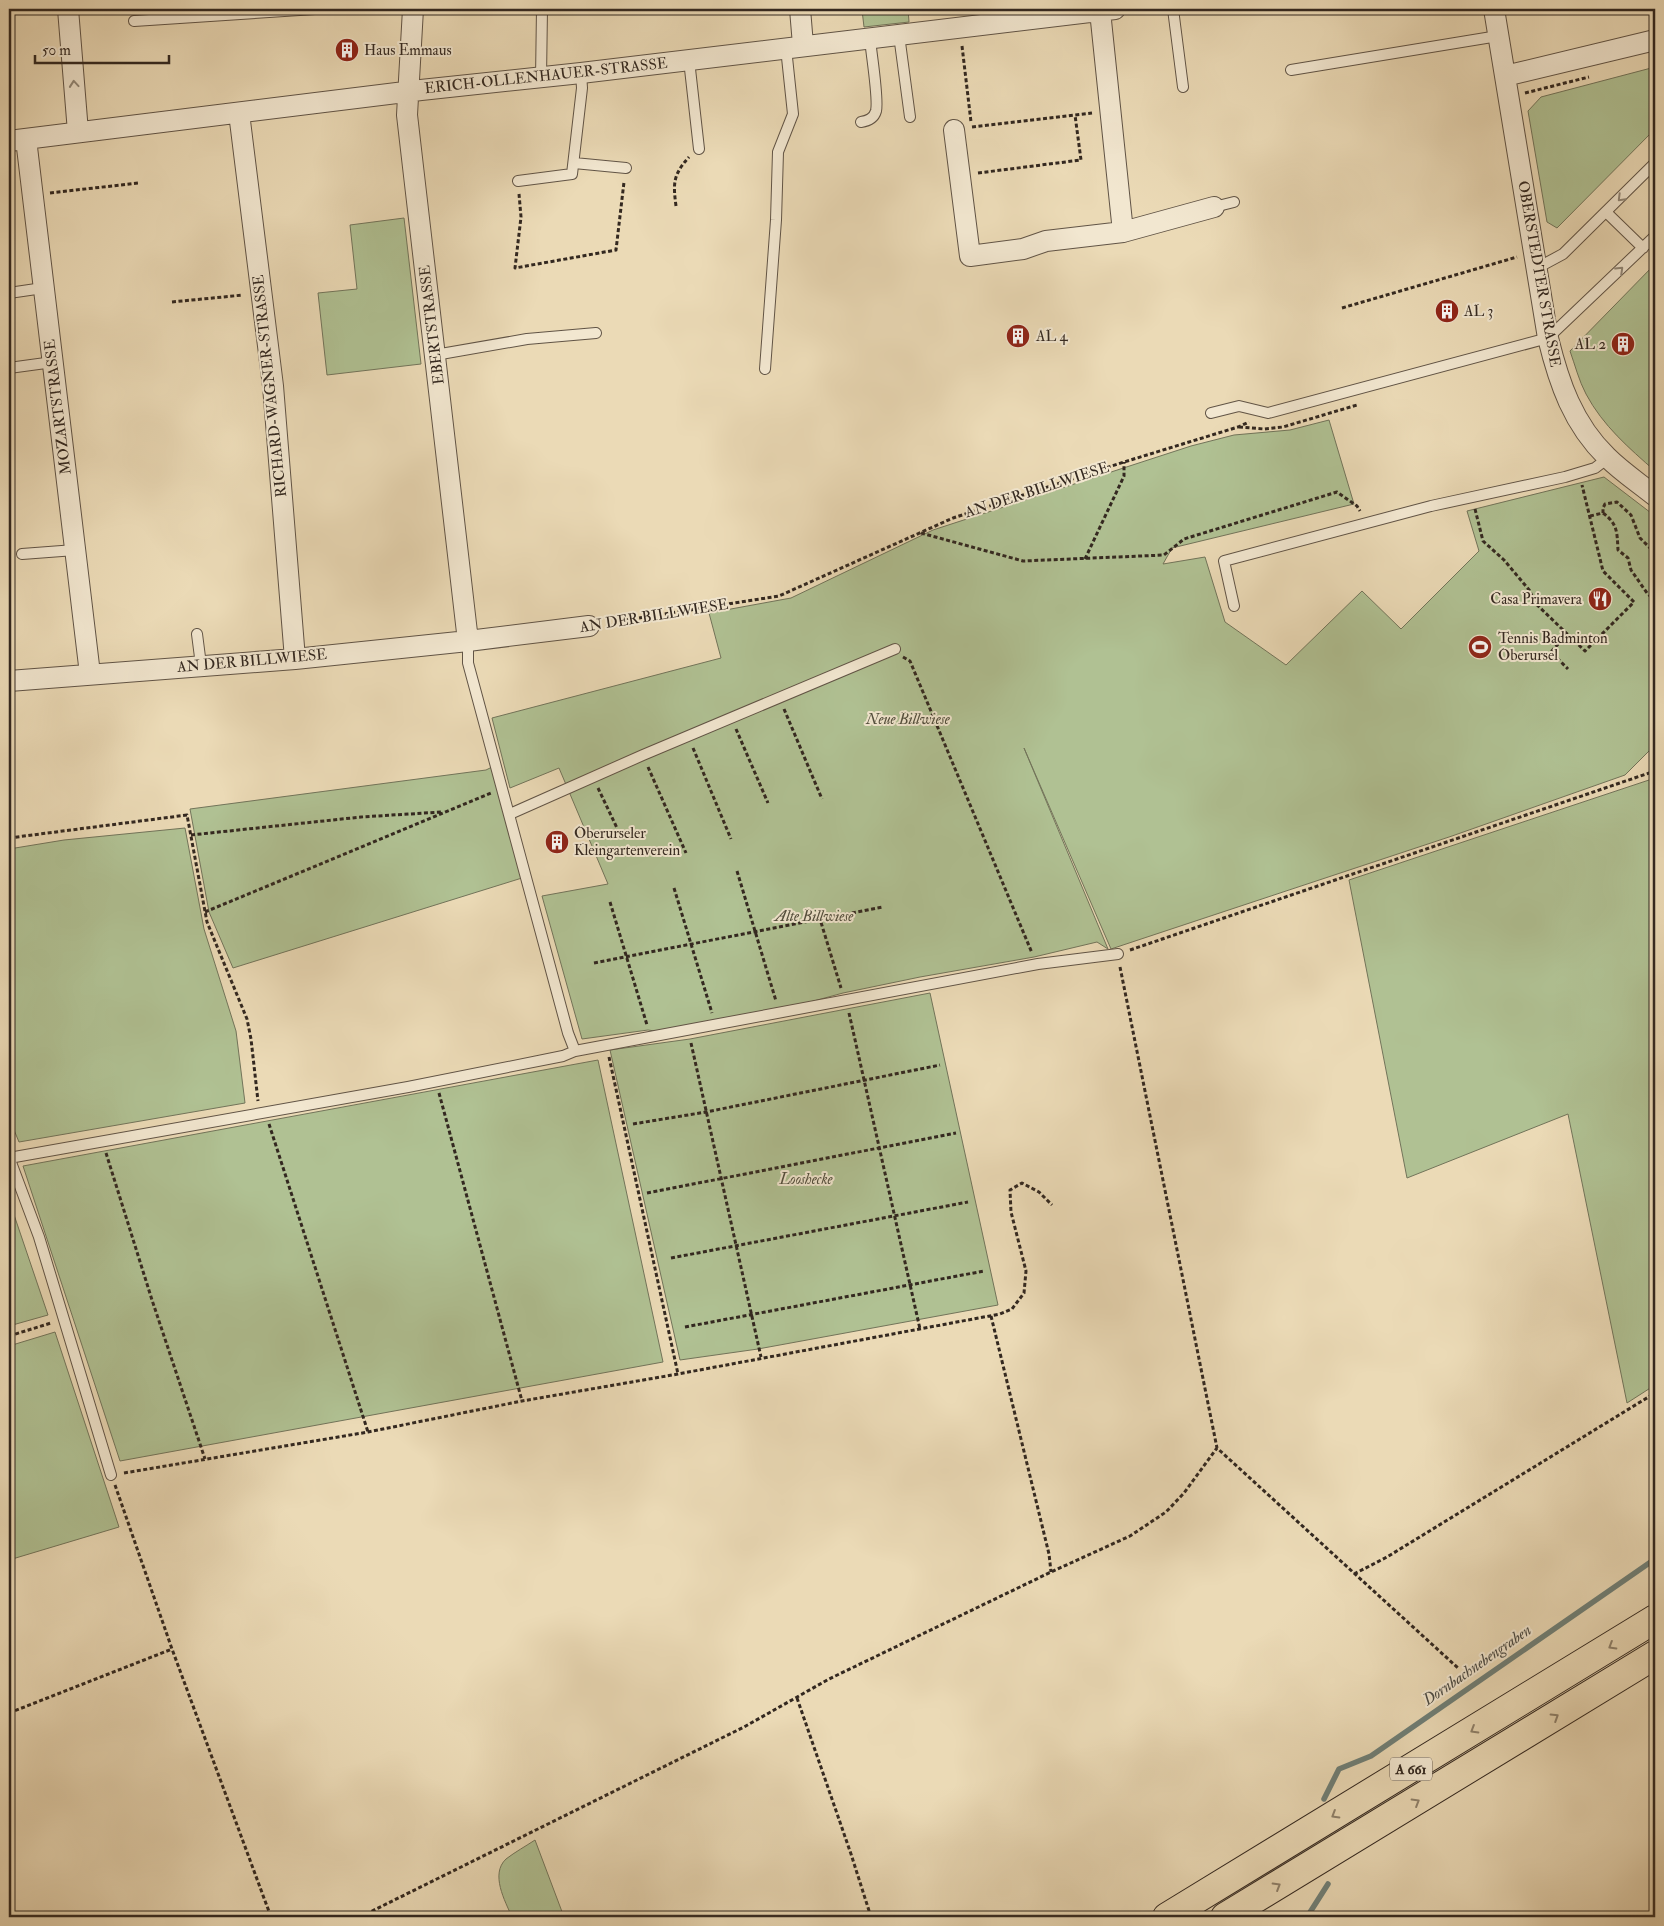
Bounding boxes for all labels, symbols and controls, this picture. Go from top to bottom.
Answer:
scale bar [35,32,169,64]
building icon: Haus Emmaus [334,37,360,63]
text: 50 m [42,41,71,60]
place label: Haus Emmaus [364,41,452,60]
street label: ERICH-OLLENHAUER-STRASSE [424,54,669,98]
one-way arrow [69,79,80,87]
street label: OBERSTEDTER STRASSE [1513,179,1565,369]
one-way arrow [1618,192,1627,201]
street label: EBERTSTRASSE [415,264,449,386]
one-way arrow [1615,267,1624,276]
street label: RICHARD-WAGNER-STRASSE [249,274,291,498]
building icon: AL 3 [1434,298,1460,324]
place label: AL 3 [1463,302,1493,321]
building icon: AL 4 [1005,323,1031,349]
place label: AL 4 [1035,327,1069,346]
building icon: AL 2 [1610,331,1636,357]
place label: AL 2 [1574,335,1606,354]
street label: MOZARTSTRASSE [40,338,76,476]
street label: AN DER BILLWIESE [962,458,1112,523]
restaurant icon: Casa Primavera [1587,586,1613,612]
place label: Casa Primavera [1490,590,1583,609]
street label: AN DER BILLWIESE [577,595,730,637]
place label: Tennis Badminton Oberursel [1498,629,1608,665]
sports icon: Tennis Badminton Oberursel [1467,634,1493,660]
street label: AN DER BILLWIESE [175,645,328,677]
park label: Neue Billwiese [865,710,951,729]
place label: Oberurseler Kleingartenverein [574,824,680,860]
building icon: Oberurseler Kleingartenverein [544,829,570,855]
park label: Alte Billwiese [773,907,854,926]
park label: Looshecke [778,1170,834,1189]
water label: Dornbachnebengraben [1418,1620,1535,1711]
one-way arrow [1609,1639,1618,1649]
one-way arrow [1549,1714,1558,1723]
one-way arrow [1470,1724,1479,1734]
road number: A 661 [1390,1758,1432,1780]
one-way arrow [1410,1798,1419,1808]
one-way arrow [1331,1809,1340,1819]
one-way arrow [1271,1883,1280,1893]

